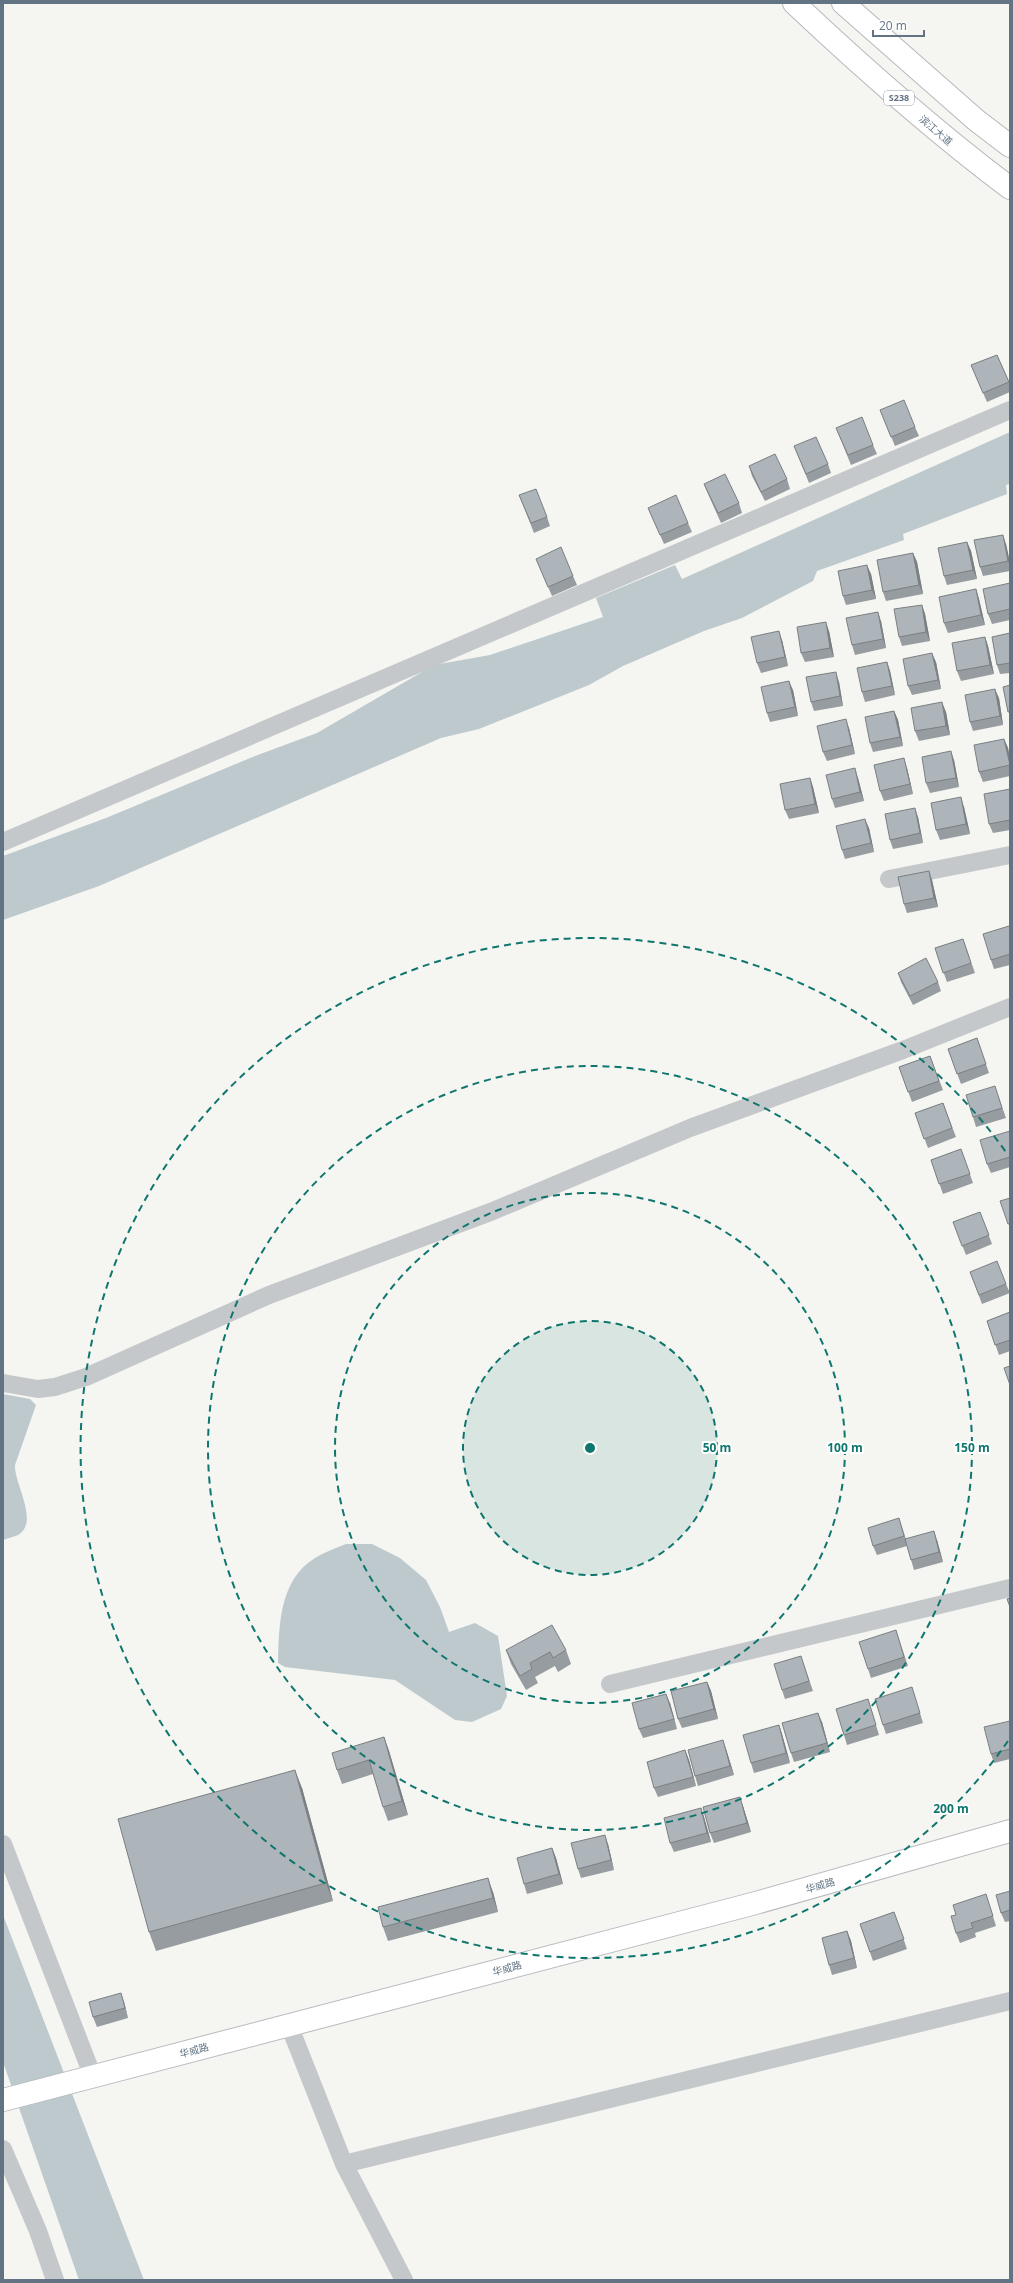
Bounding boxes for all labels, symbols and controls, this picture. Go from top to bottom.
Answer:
scale bar [873,12,924,38]
text: 20 m [879,17,907,34]
road number: S238 [884,91,914,105]
street label: 滨江大道 [916,112,956,148]
text: 50 m [703,1439,731,1456]
text: 100 m [827,1439,863,1456]
text: 150 m [954,1439,990,1456]
centre of rings [583,1441,597,1455]
text: 200 m [933,1800,969,1817]
street label: 华威路 [804,1874,836,1896]
street label: 华威路 [491,1957,523,1979]
street label: 华威路 [178,2039,210,2061]

